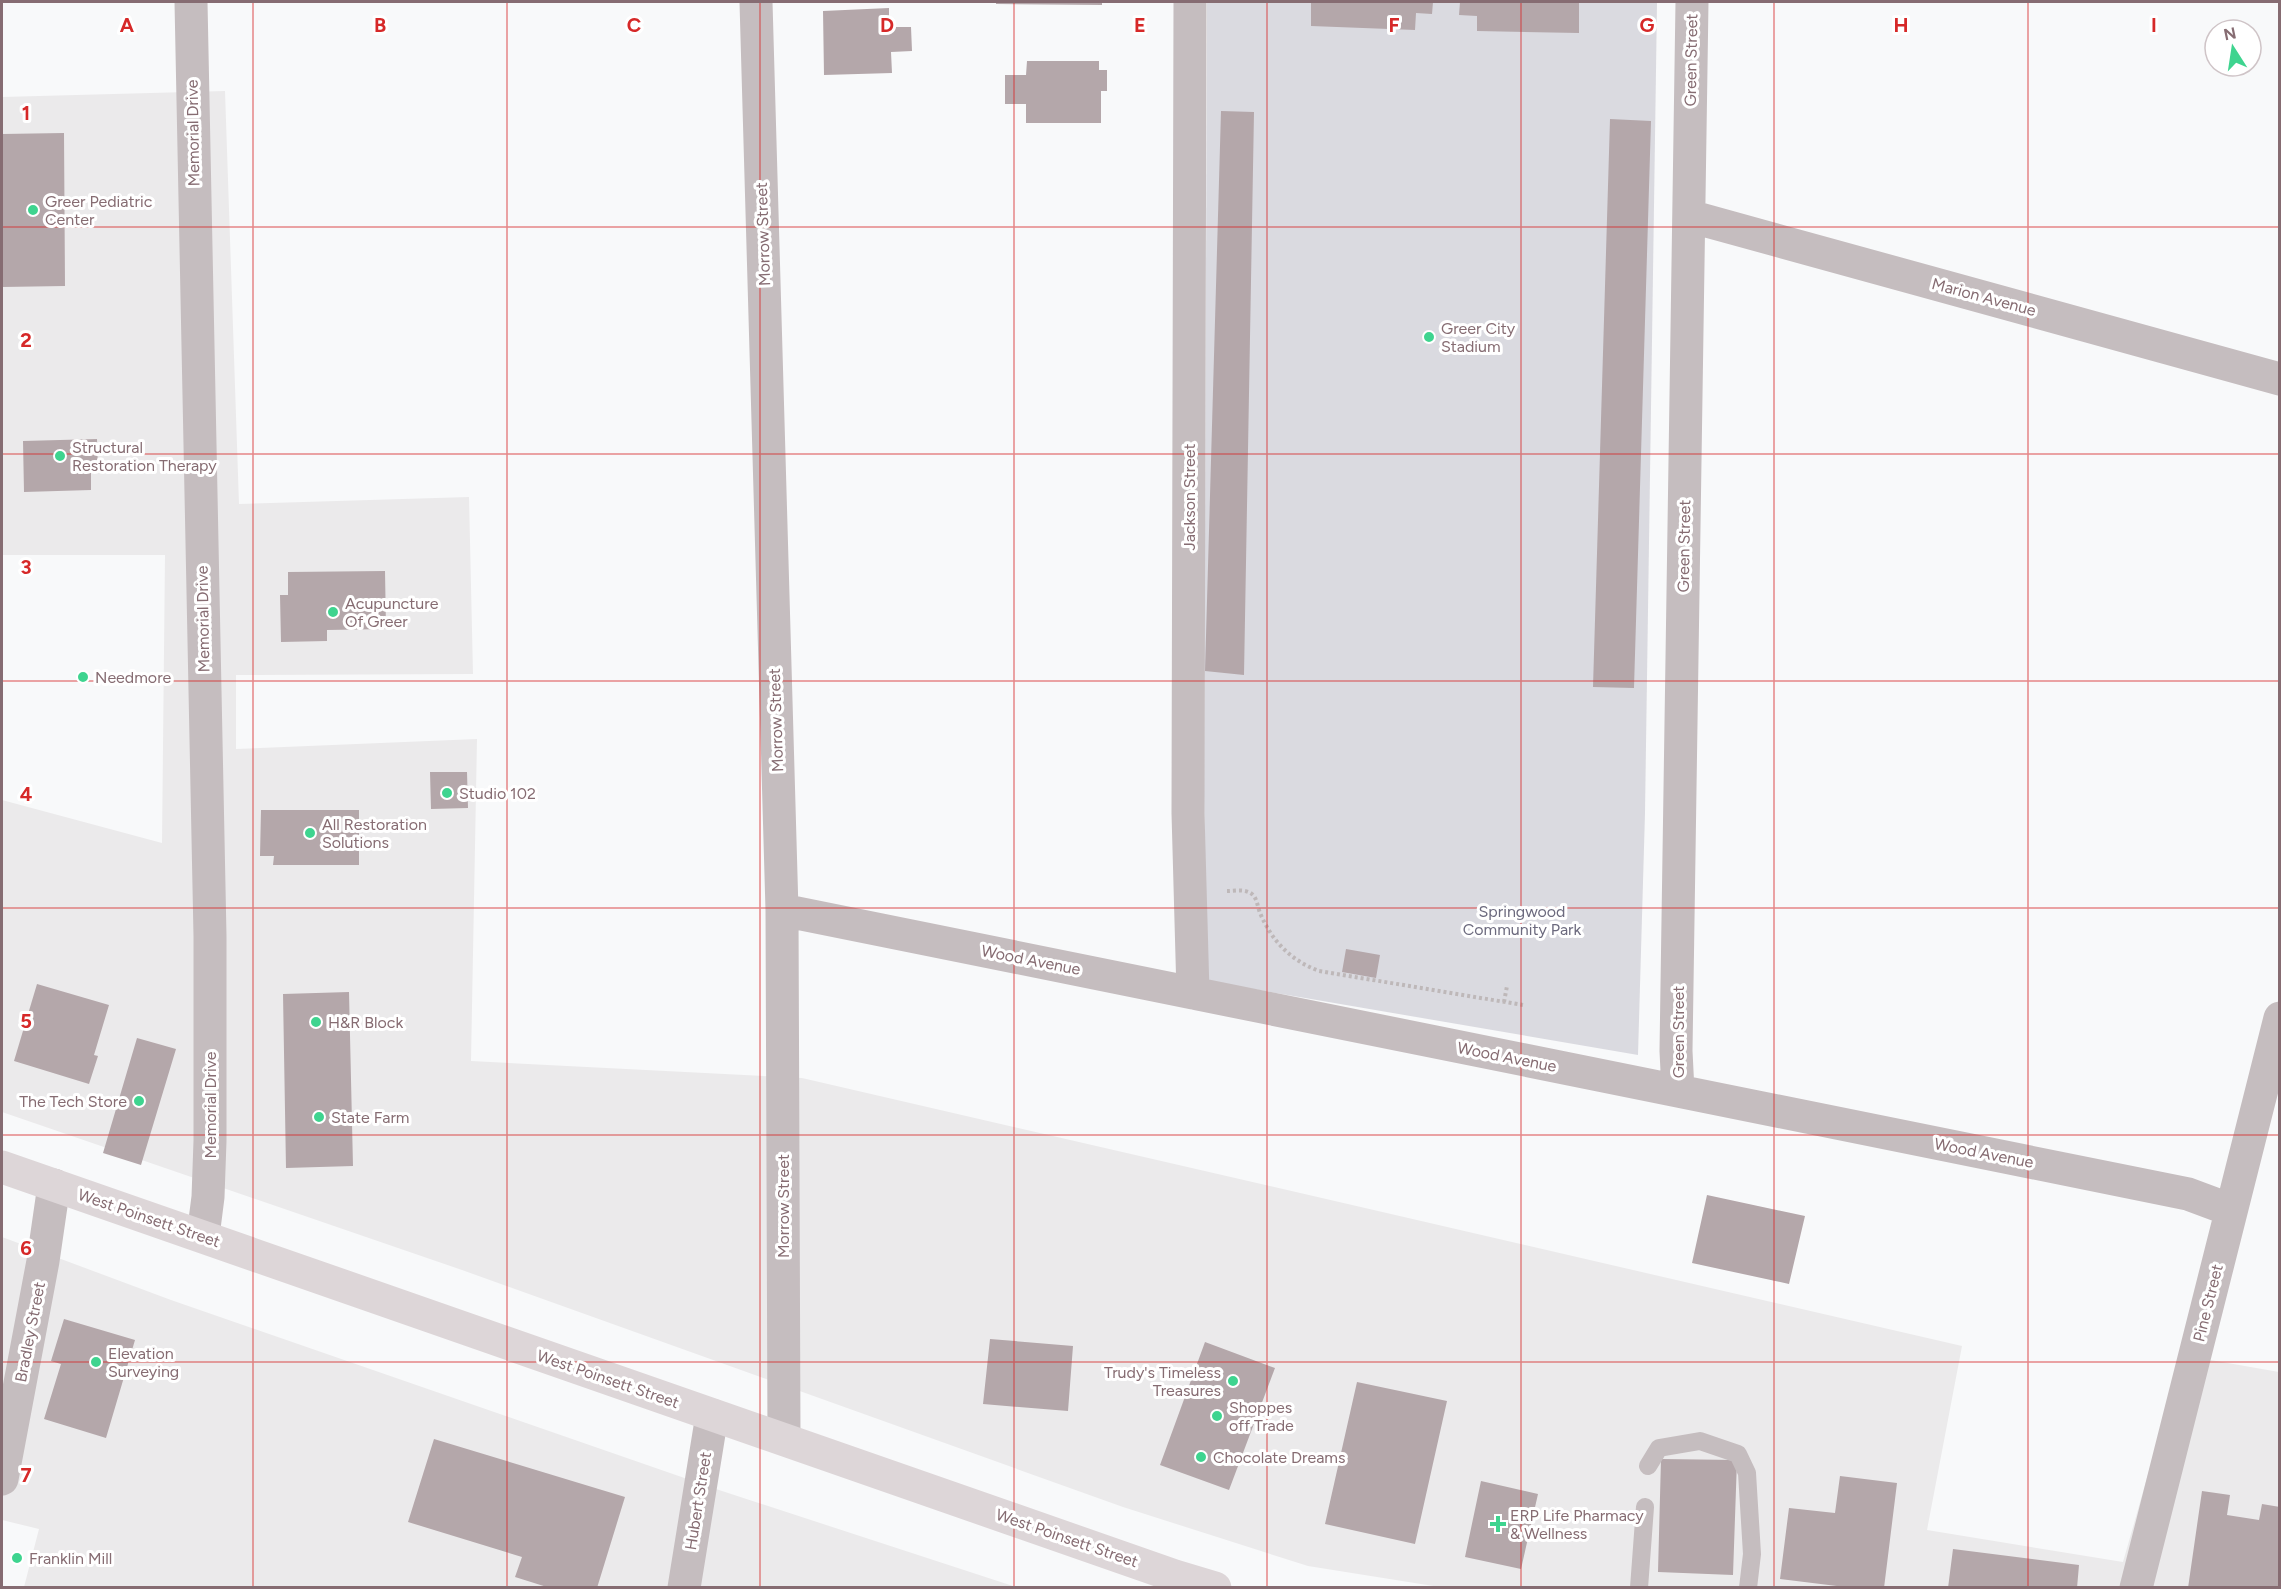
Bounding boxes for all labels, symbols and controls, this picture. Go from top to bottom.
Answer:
text: A [120,13,135,37]
text: B [374,13,386,37]
text: C [627,13,641,37]
text: D [880,13,894,37]
text: E [1134,13,1146,37]
text: F [1388,13,1400,37]
text: G [1640,13,1655,37]
street label: Green Street [1681,13,1701,107]
text: H [1894,13,1909,37]
text: I [2151,13,2157,37]
north arrow [2203,18,2263,78]
text: N [2222,23,2238,44]
street label: Memorial Drive [183,79,203,187]
text: 1 [22,101,30,125]
street label: Morrow Street [752,182,774,286]
place label: Greer Pediatric Center [45,192,153,229]
marker: Greer Pediatric Center [26,203,40,217]
street label: Marion Avenue [1930,274,2038,320]
place label: Greer City Stadium [1441,319,1516,356]
text: 2 [20,328,32,352]
marker: Greer City Stadium [1422,330,1436,344]
place label: Structural Restoration Therapy [72,438,217,475]
street label: Jackson Street [1180,443,1199,551]
marker: Structural Restoration Therapy [53,449,67,463]
street label: Green Street [1674,499,1694,593]
text: 3 [20,555,32,579]
street label: Memorial Drive [193,565,213,673]
place label: Acupuncture Of Greer [345,594,439,631]
marker: Acupuncture Of Greer [326,605,340,619]
place label: Needmore [95,668,172,687]
street label: Morrow Street [765,668,787,772]
marker: Needmore [76,670,90,684]
text: 4 [20,782,33,806]
place label: Studio 102 [459,784,536,803]
marker: Studio 102 [440,786,454,800]
place label: All Restoration Solutions [322,815,427,852]
marker: All Restoration Solutions [303,826,317,840]
park label: Springwood Community Park [1463,902,1581,939]
street label: Wood Avenue [980,941,1082,979]
street label: Green Street [1669,986,1688,1078]
text: 5 [20,1009,32,1033]
place label: H&R Block [328,1013,404,1032]
marker: H&R Block [309,1015,323,1029]
street label: Wood Avenue [1456,1038,1558,1076]
street label: Memorial Drive [201,1051,220,1158]
place label: The Tech Store [19,1092,127,1111]
marker: The Tech Store [132,1094,146,1108]
place label: State Farm [331,1108,409,1127]
marker: State Farm [312,1110,326,1124]
street label: Wood Avenue [1933,1134,2035,1172]
street label: Morrow Street [774,1154,793,1258]
street label: West Poinsett Street [75,1185,223,1251]
text: 6 [20,1236,32,1260]
street label: Pine Street [2189,1262,2227,1344]
street label: Bradley Street [11,1280,49,1384]
place label: Elevation Surveying [108,1344,179,1381]
street label: West Poinsett Street [534,1346,682,1412]
marker: Elevation Surveying [89,1355,103,1369]
place label: Trudy's Timeless Treasures [1104,1363,1221,1400]
marker: Trudy's Timeless Treasures [1226,1374,1240,1388]
place label: Shoppes off Trade [1229,1398,1294,1435]
marker: Shoppes off Trade [1210,1409,1224,1423]
place label: Chocolate Dreams [1213,1448,1345,1467]
street label: Hubert Street [681,1450,715,1552]
marker: Chocolate Dreams [1194,1450,1208,1464]
text: 7 [20,1463,32,1487]
street label: West Poinsett Street [993,1505,1141,1571]
place label: ERP Life Pharmacy & Wellness [1510,1506,1644,1543]
marker: ERP Life Pharmacy & Wellness [1491,1517,1505,1531]
place label: Franklin Mill [29,1549,112,1568]
marker: Franklin Mill [10,1551,24,1565]

